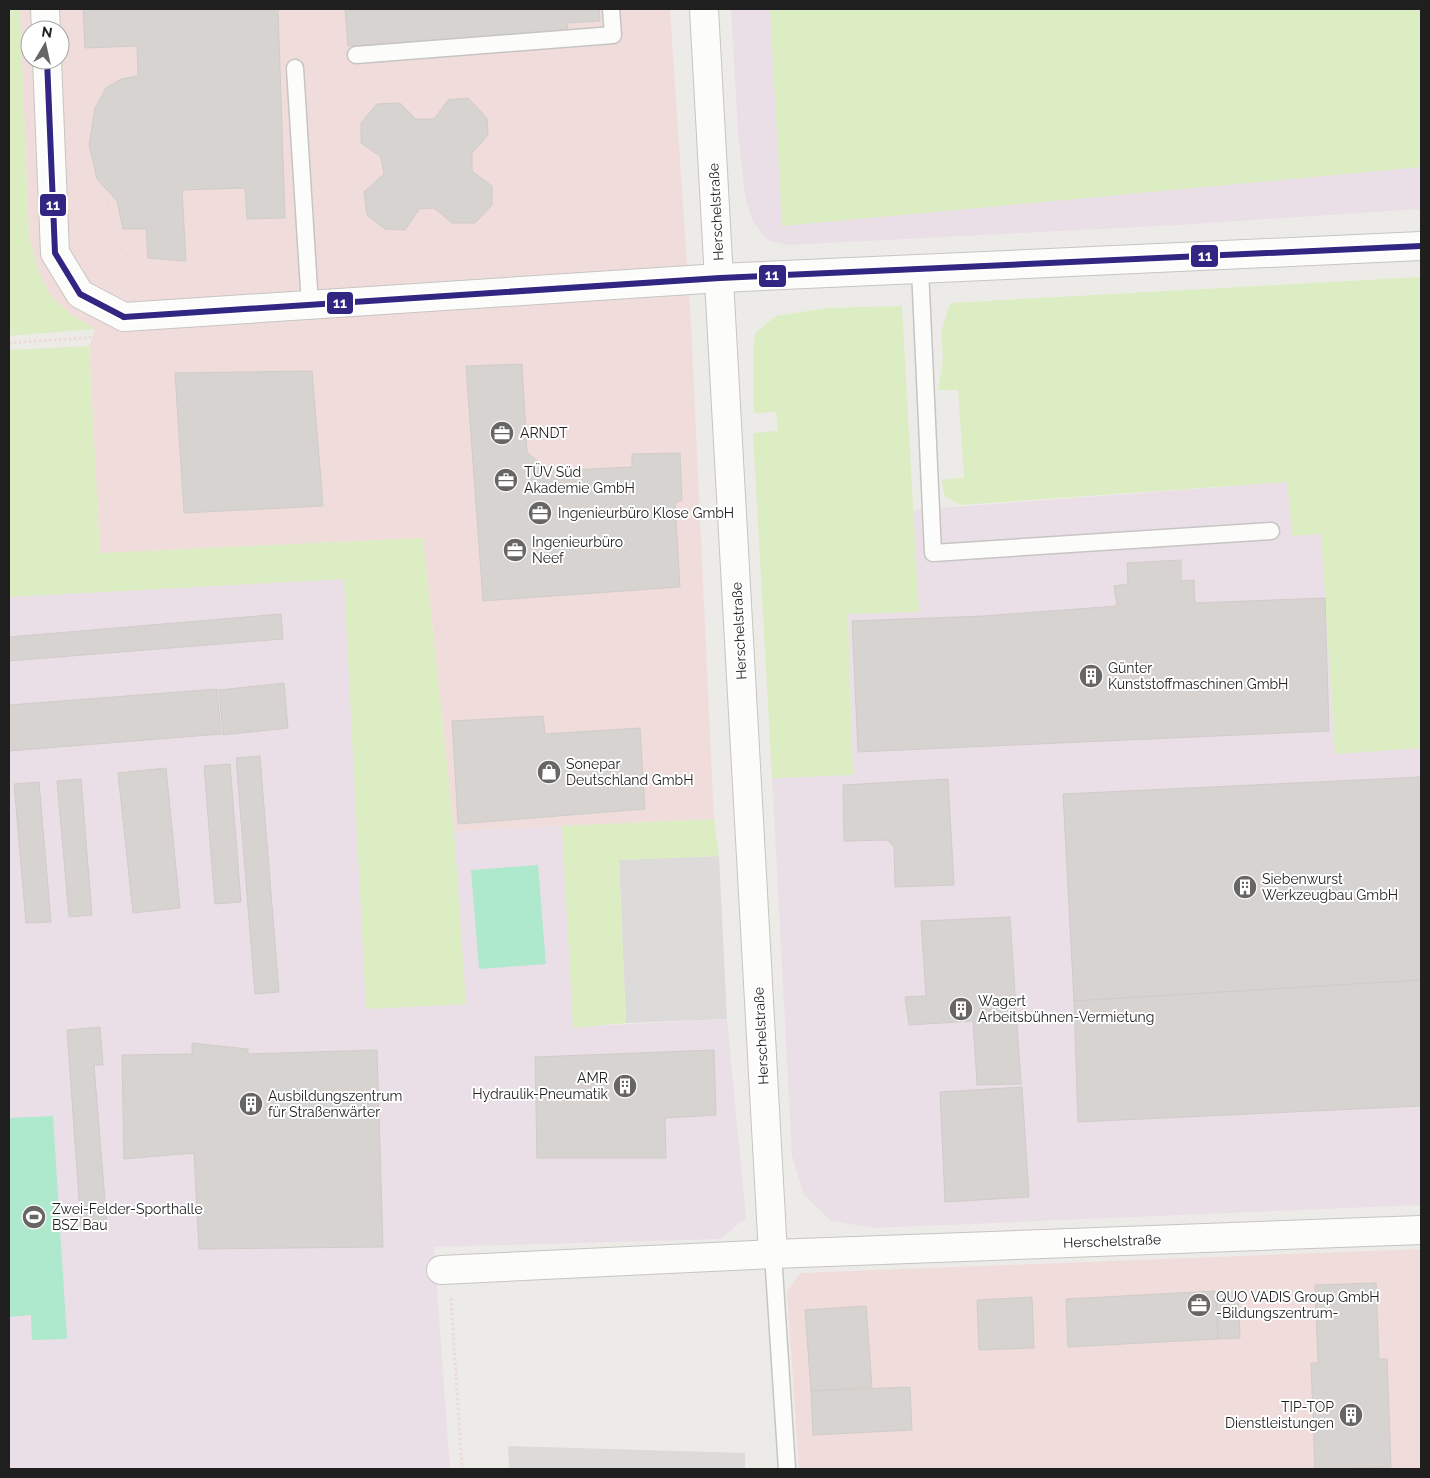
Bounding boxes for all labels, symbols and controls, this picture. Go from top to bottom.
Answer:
north arrow [20,20,70,70]
text: N [41,23,54,41]
street label: Herschelstraße [705,163,727,261]
line badge: 11 [39,193,67,217]
text: 11 [46,197,60,213]
line badge: 11 [1190,244,1219,268]
text: 11 [1198,248,1212,264]
line badge: 11 [758,264,787,288]
text: 11 [765,267,779,283]
line badge: 11 [326,291,354,315]
text: 11 [333,295,347,311]
office icon: ARNDT [489,420,515,446]
place label: ARNDT [520,425,568,441]
place label: TÜV Süd Akademie GmbH [524,462,635,496]
office icon: TÜV Süd Akademie GmbH [493,467,519,493]
office icon: Ingenieurbüro Klose GmbH [527,500,553,526]
place label: Ingenieurbüro Klose GmbH [558,505,734,521]
place label: Ingenieurbüro Neef [532,534,623,566]
office icon: Ingenieurbüro Neef [502,537,528,563]
street label: Herschelstraße [728,582,750,680]
place label: Günter Kunststoffmaschinen GmbH [1108,660,1288,692]
building icon: Günter Kunststoffmaschinen GmbH [1078,663,1104,689]
place label: Sonepar Deutschland GmbH [566,756,693,788]
shop icon: Sonepar Deutschland GmbH [536,759,562,785]
place label: Siebenwurst Werkzeugbau GmbH [1262,871,1398,903]
building icon: Siebenwurst Werkzeugbau GmbH [1232,874,1258,900]
street label: Herschelstraße [750,987,772,1085]
place label: Wagert Arbeitsbühnen-Vermietung [978,993,1154,1025]
building icon: Wagert Arbeitsbühnen-Vermietung [948,996,974,1022]
place label: AMR Hydraulik-Pneumatik [472,1070,609,1102]
building icon: AMR Hydraulik-Pneumatik [612,1073,638,1099]
place label: Ausbildungszentrum für Straßenwärter [268,1088,402,1120]
building icon: Ausbildungszentrum für Straßenwärter [238,1091,264,1117]
place label: Zwei-Felder-Sporthalle BSZ Bau [52,1201,203,1233]
sports icon: Zwei-Felder-Sporthalle BSZ Bau [21,1204,47,1230]
street label: Herschelstraße [1063,1231,1161,1251]
place label: QUO VADIS Group GmbH -Bildungszentrum- [1216,1289,1380,1321]
office icon: QUO VADIS Group GmbH -Bildungszentrum- [1186,1292,1212,1318]
place label: TIP-TOP Dienstleistungen [1225,1399,1334,1431]
building icon: TIP-TOP Dienstleistungen [1338,1402,1364,1428]

